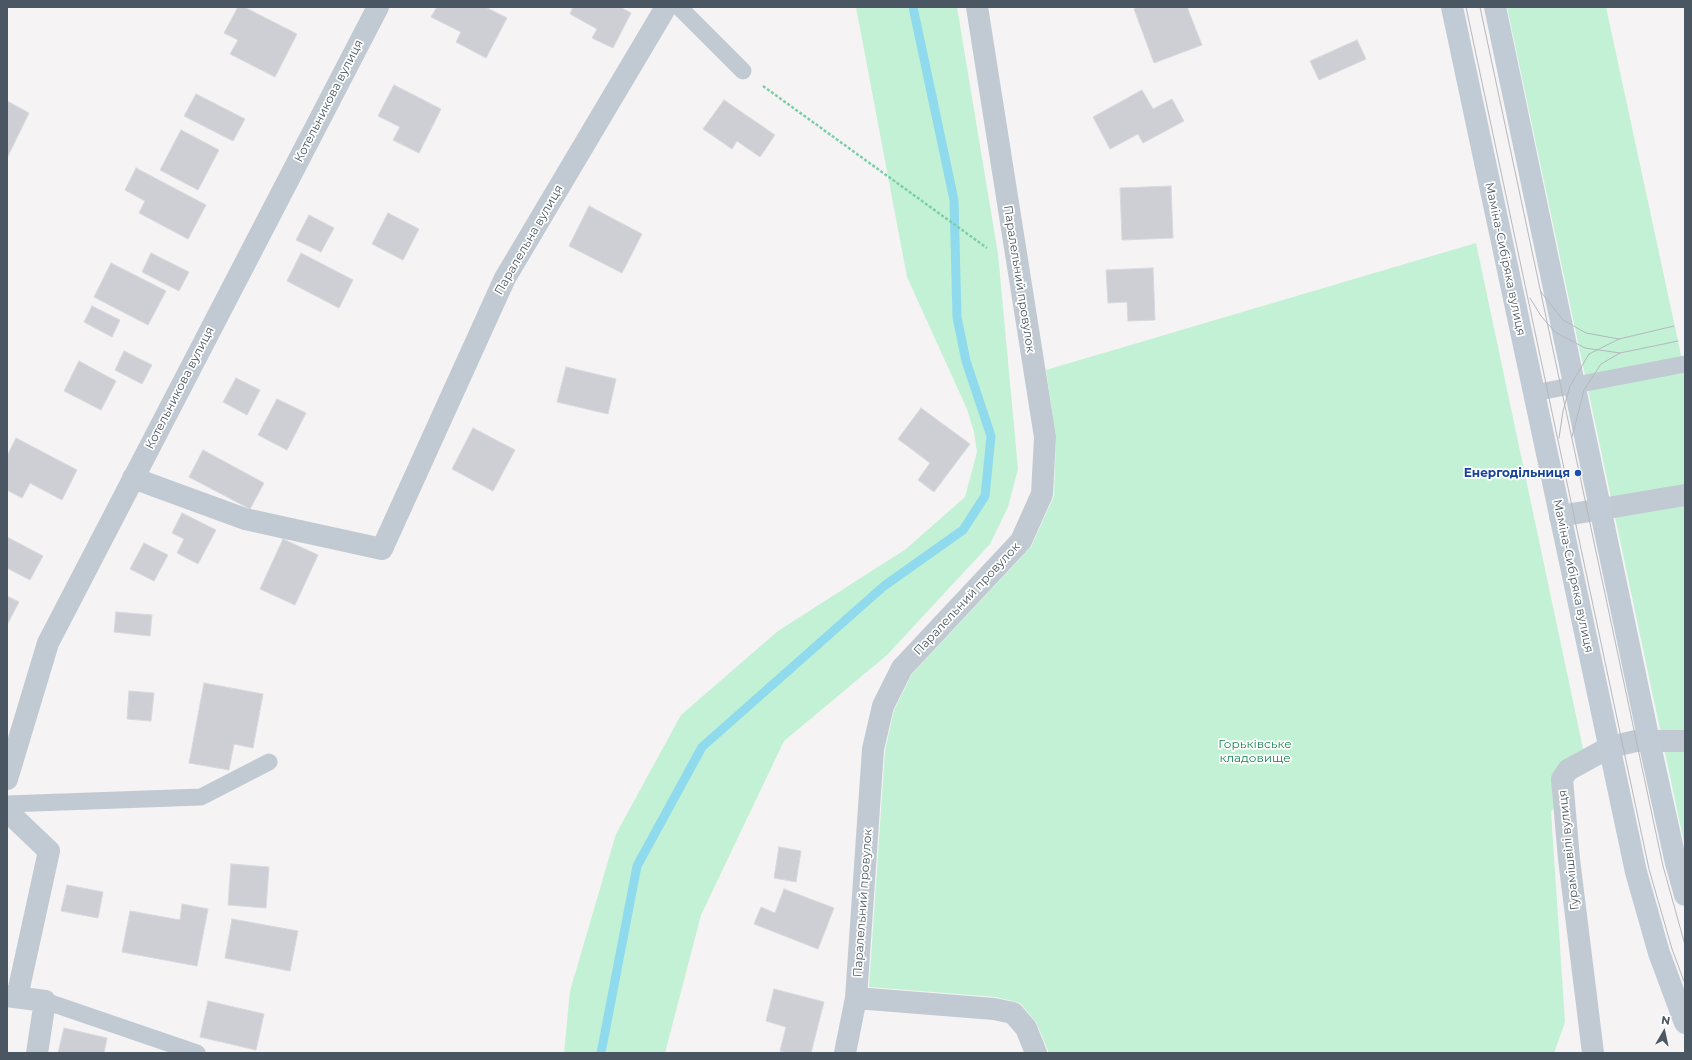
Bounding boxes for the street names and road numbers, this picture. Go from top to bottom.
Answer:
street label: Котельникова вулиця [292,37,366,165]
street label: Маміна-Сибіряка вулиця [1482,181,1528,337]
street label: Паралельна вулиця [492,182,566,298]
street label: Паралельний провулок [1000,204,1038,354]
street label: Котельникова вулиця [143,324,217,452]
street label: Маміна-Сибіряка вулиця [1550,498,1596,654]
street label: Паралельний провулок [911,540,1023,658]
street label: Гурамішвілі вулиця [1556,789,1582,911]
street label: Паралельний провулок [851,828,875,978]

